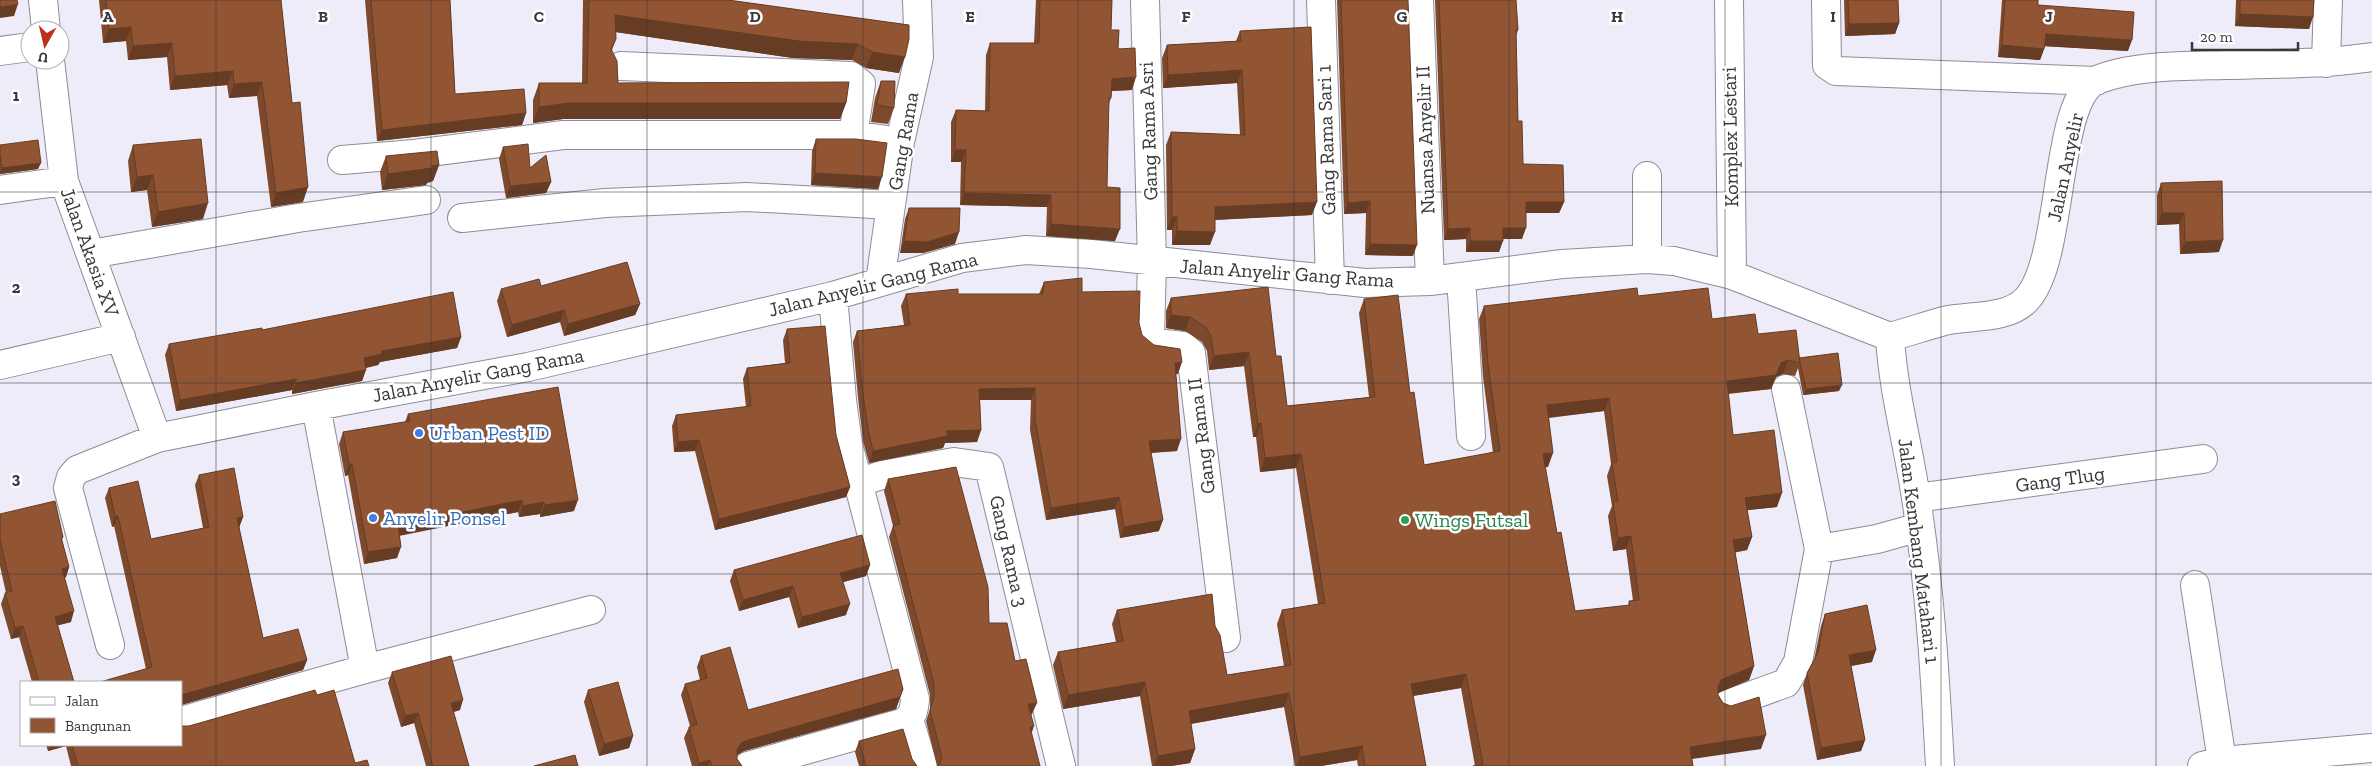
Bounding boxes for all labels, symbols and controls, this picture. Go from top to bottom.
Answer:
text: A [103,7,114,26]
text: B [318,7,328,26]
text: C [534,7,544,26]
text: D [749,7,761,26]
text: E [965,7,975,26]
text: F [1181,7,1191,26]
text: G [1397,7,1408,26]
text: H [1611,7,1623,26]
text: I [1830,7,1836,26]
text: J [2045,7,2053,26]
north arrow [20,20,70,70]
scale bar [2192,20,2298,52]
text: 20 m [2200,28,2233,46]
text: U [37,48,49,66]
street label: Gang Rama Asri [1134,61,1162,201]
street label: Gang Rama Sari 1 [1311,64,1341,216]
street label: Nuansa Anyelir II [1410,65,1440,215]
street label: Komplex Lestari [1717,66,1743,207]
text: 1 [13,86,20,105]
street label: Gang Rama [883,90,924,192]
street label: Jalan Anyelir [2042,110,2088,224]
street label: Jalan Akasia XV [56,184,124,320]
street label: Jalan Anyelir Gang Rama [766,246,980,322]
street label: Jalan Anyelir Gang Rama [1179,254,1395,292]
text: 2 [12,278,21,297]
street label: Jalan Anyelir Gang Rama [370,343,586,407]
street label: Gang Rama II [1182,377,1220,495]
place label: Urban Pest ID [429,421,549,445]
marker: Urban Pest ID [413,427,425,439]
street label: Jalan Kembang Matahari 1 [1893,437,1945,665]
street label: Gang Tlug [2014,461,2106,497]
text: 3 [12,469,21,488]
street label: Gang Rama 3 [985,493,1033,609]
place label: Anyelir Ponsel [383,506,506,530]
place label: Wings Futsal [1415,508,1528,532]
marker: Anyelir Ponsel [367,512,379,524]
marker: Wings Futsal [1399,514,1411,526]
legend [20,681,182,746]
text: Jalan [65,692,99,710]
text: Bangunan [65,717,131,735]

